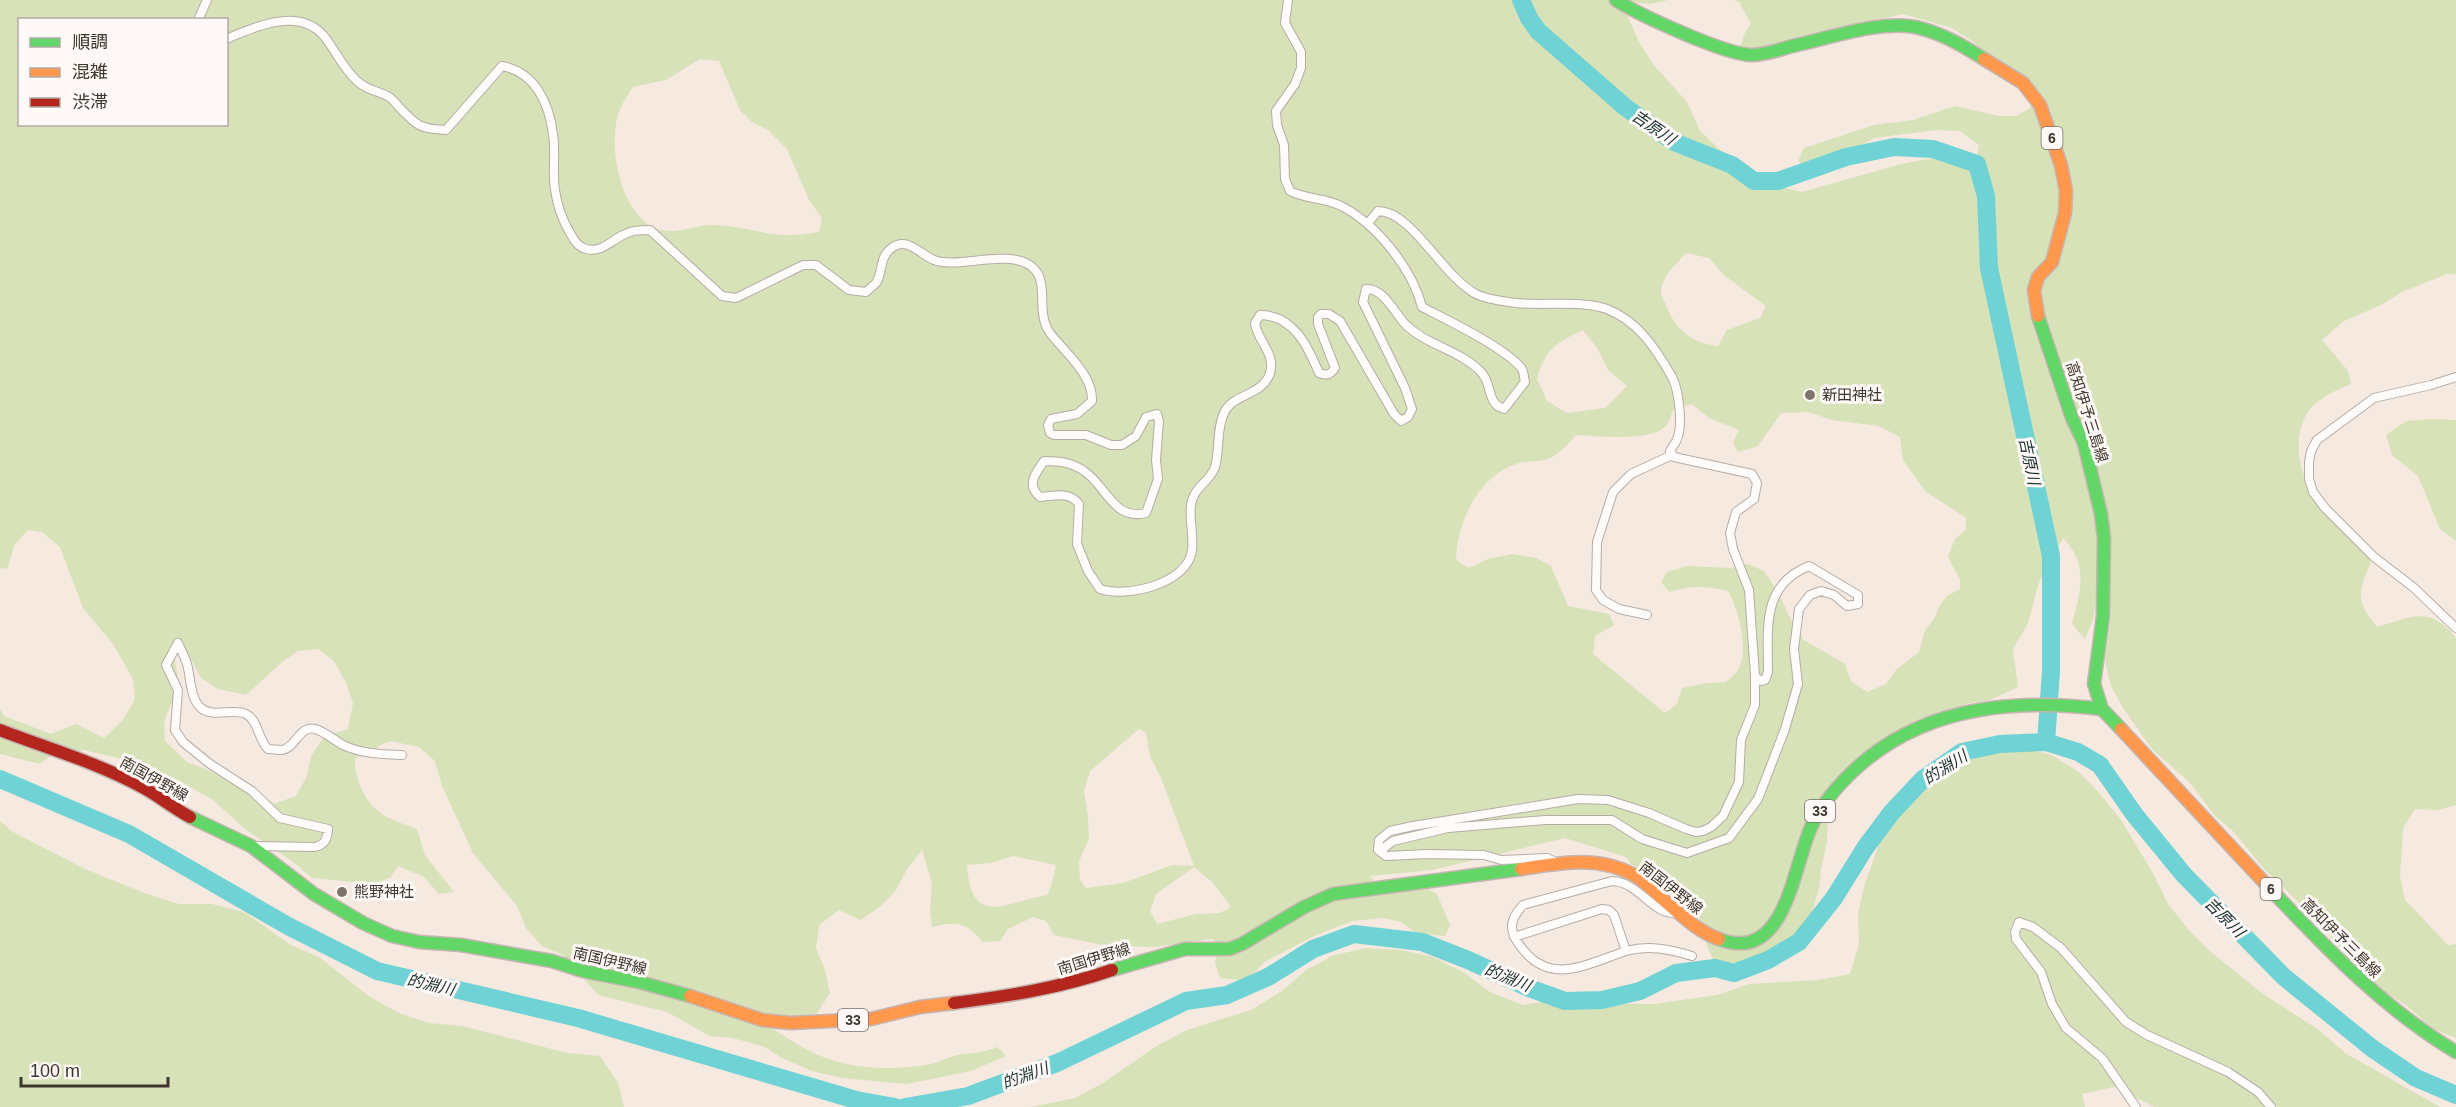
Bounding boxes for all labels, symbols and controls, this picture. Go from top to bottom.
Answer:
legend [18,18,228,126]
text: 順調 [72,32,108,52]
text: 混雑 [72,62,108,82]
text: 渋滞 [72,92,108,112]
water label: 吉原川 [1629,107,1680,149]
road number: 6 [2042,127,2062,149]
street label: 高知伊予三島線 [2063,359,2112,464]
place label: 新田神社 [1822,386,1882,403]
marker: 新田神社 [1803,388,1817,402]
water label: 吉原川 [2016,436,2043,488]
water label: 的淵川 [1920,746,1972,787]
street label: 南国伊野線 [117,753,191,804]
road number: 33 [1805,800,1835,822]
street label: 南国伊野線 [1637,858,1706,917]
road number: 6 [2260,878,2282,900]
place label: 熊野神社 [354,883,414,900]
marker: 熊野神社 [335,885,349,899]
water label: 吉原川 [2202,894,2249,942]
street label: 高知伊予三島線 [2298,895,2384,981]
street label: 南国伊野線 [1055,939,1132,978]
street label: 南国伊野線 [572,944,649,977]
water label: 的淵川 [1482,961,1535,995]
water label: 的淵川 [406,971,458,999]
road number: 33 [838,1009,868,1031]
scale bar [21,1050,168,1088]
water label: 的淵川 [1000,1059,1053,1092]
text: 100 m [30,1061,80,1081]

